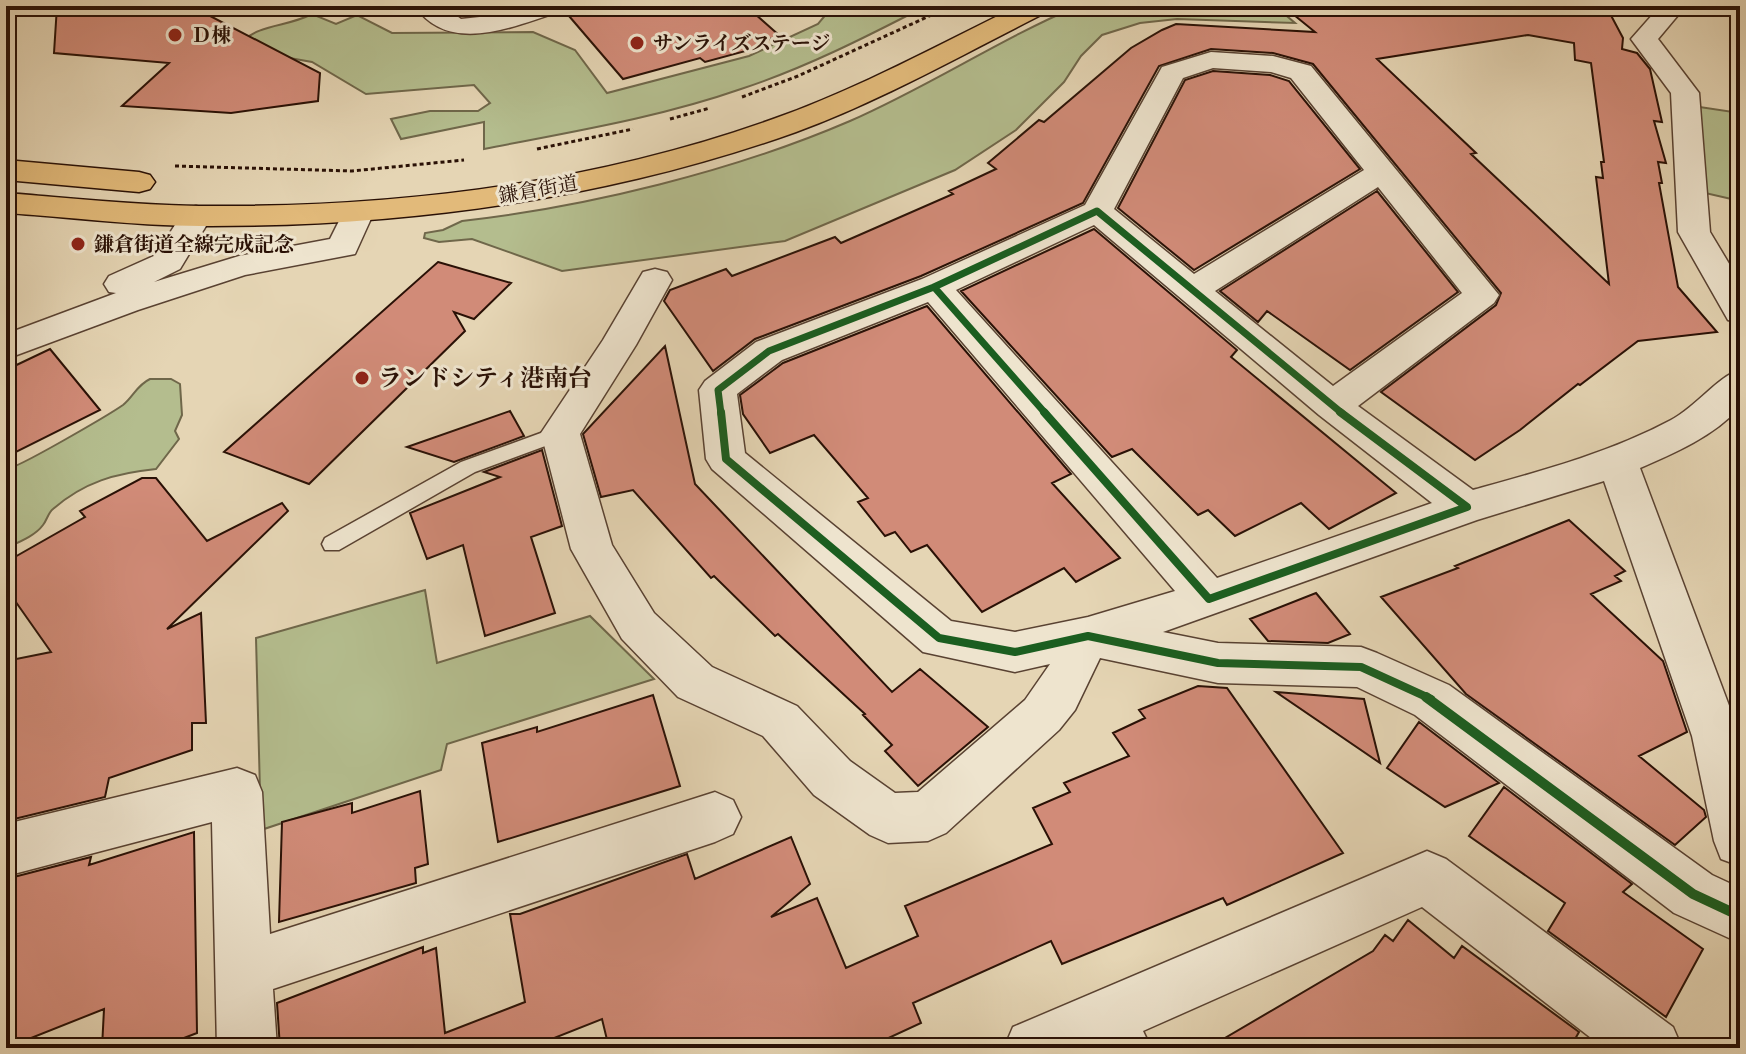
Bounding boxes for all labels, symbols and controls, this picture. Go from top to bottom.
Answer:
place label: Ｄ棟 [191,23,231,47]
marker: Ｄ棟 [166,26,184,44]
place label: サンライズステージ [653,31,830,55]
marker: サンライズステージ [628,34,646,52]
street label: 鎌倉街道 [497,170,579,208]
place label: 鎌倉街道全線完成記念 [94,232,294,256]
marker: 鎌倉街道全線完成記念 [69,235,87,253]
place label: ランドシティ港南台 [378,363,592,392]
marker: ランドシティ港南台 [353,369,371,387]

